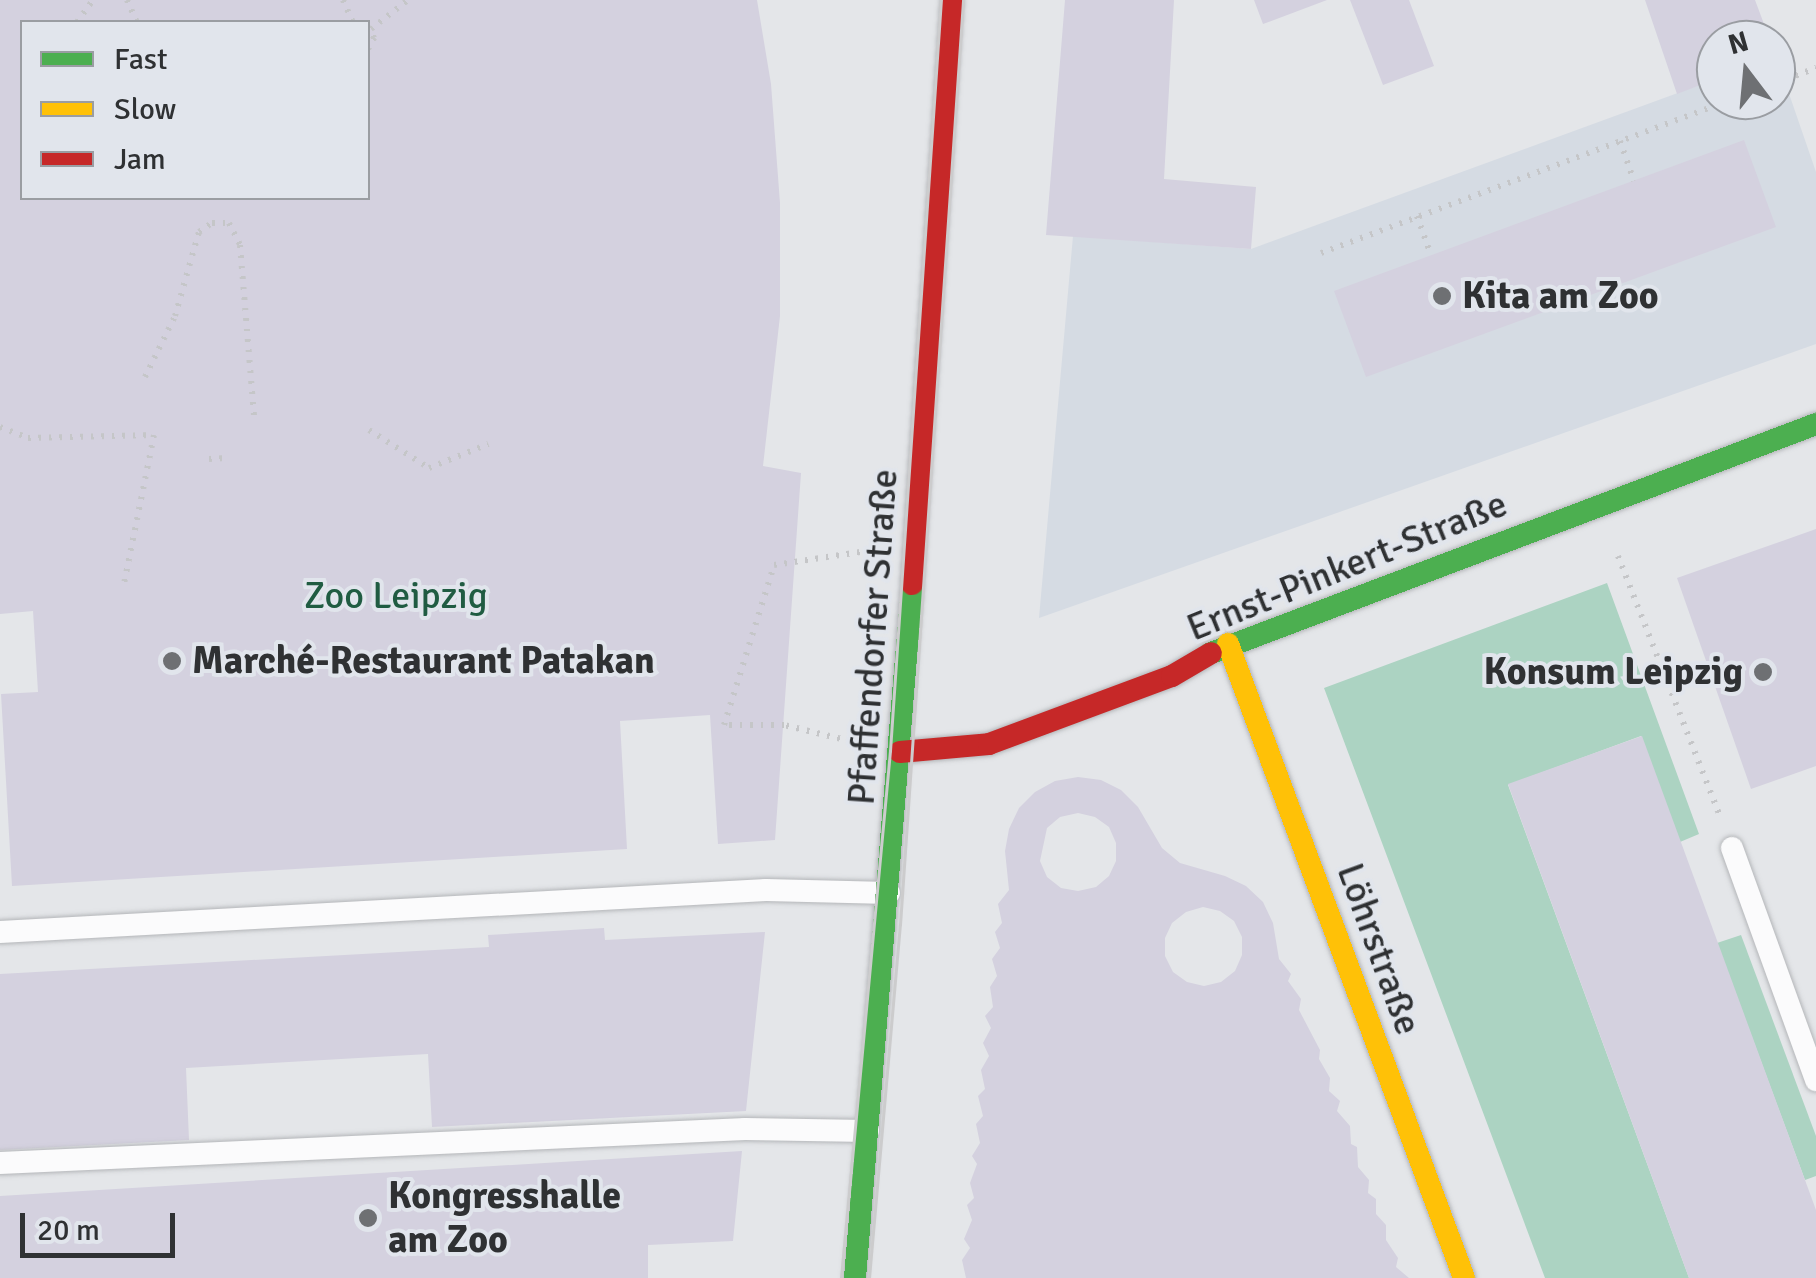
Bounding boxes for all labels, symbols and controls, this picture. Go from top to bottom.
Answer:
legend [20,20,370,200]
north arrow [1696,20,1796,120]
text: N [1724,24,1752,62]
text: Fast [114,41,167,78]
text: Slow [114,91,176,128]
text: Jam [114,141,166,178]
place label: Kita am Zoo [1462,273,1659,319]
marker: Kita am Zoo [1431,285,1453,307]
street label: Pfaffendorfer Straße [839,468,907,806]
street label: Ernst-Pinkert-Straße [1180,481,1514,651]
park label: Zoo Leipzig [304,573,488,619]
place label: Marché-Restaurant Patakan [192,638,655,684]
place label: Konsum Leipzig [1484,649,1743,695]
marker: Marché-Restaurant Patakan [161,650,183,672]
marker: Konsum Leipzig [1752,661,1774,683]
street label: Löhrstraße [1327,857,1431,1041]
place label: Kongresshalle am Zoo [388,1173,621,1262]
scale bar [25,1193,180,1255]
marker: Kongresshalle am Zoo [357,1207,379,1229]
text: 20 m [37,1212,100,1249]

